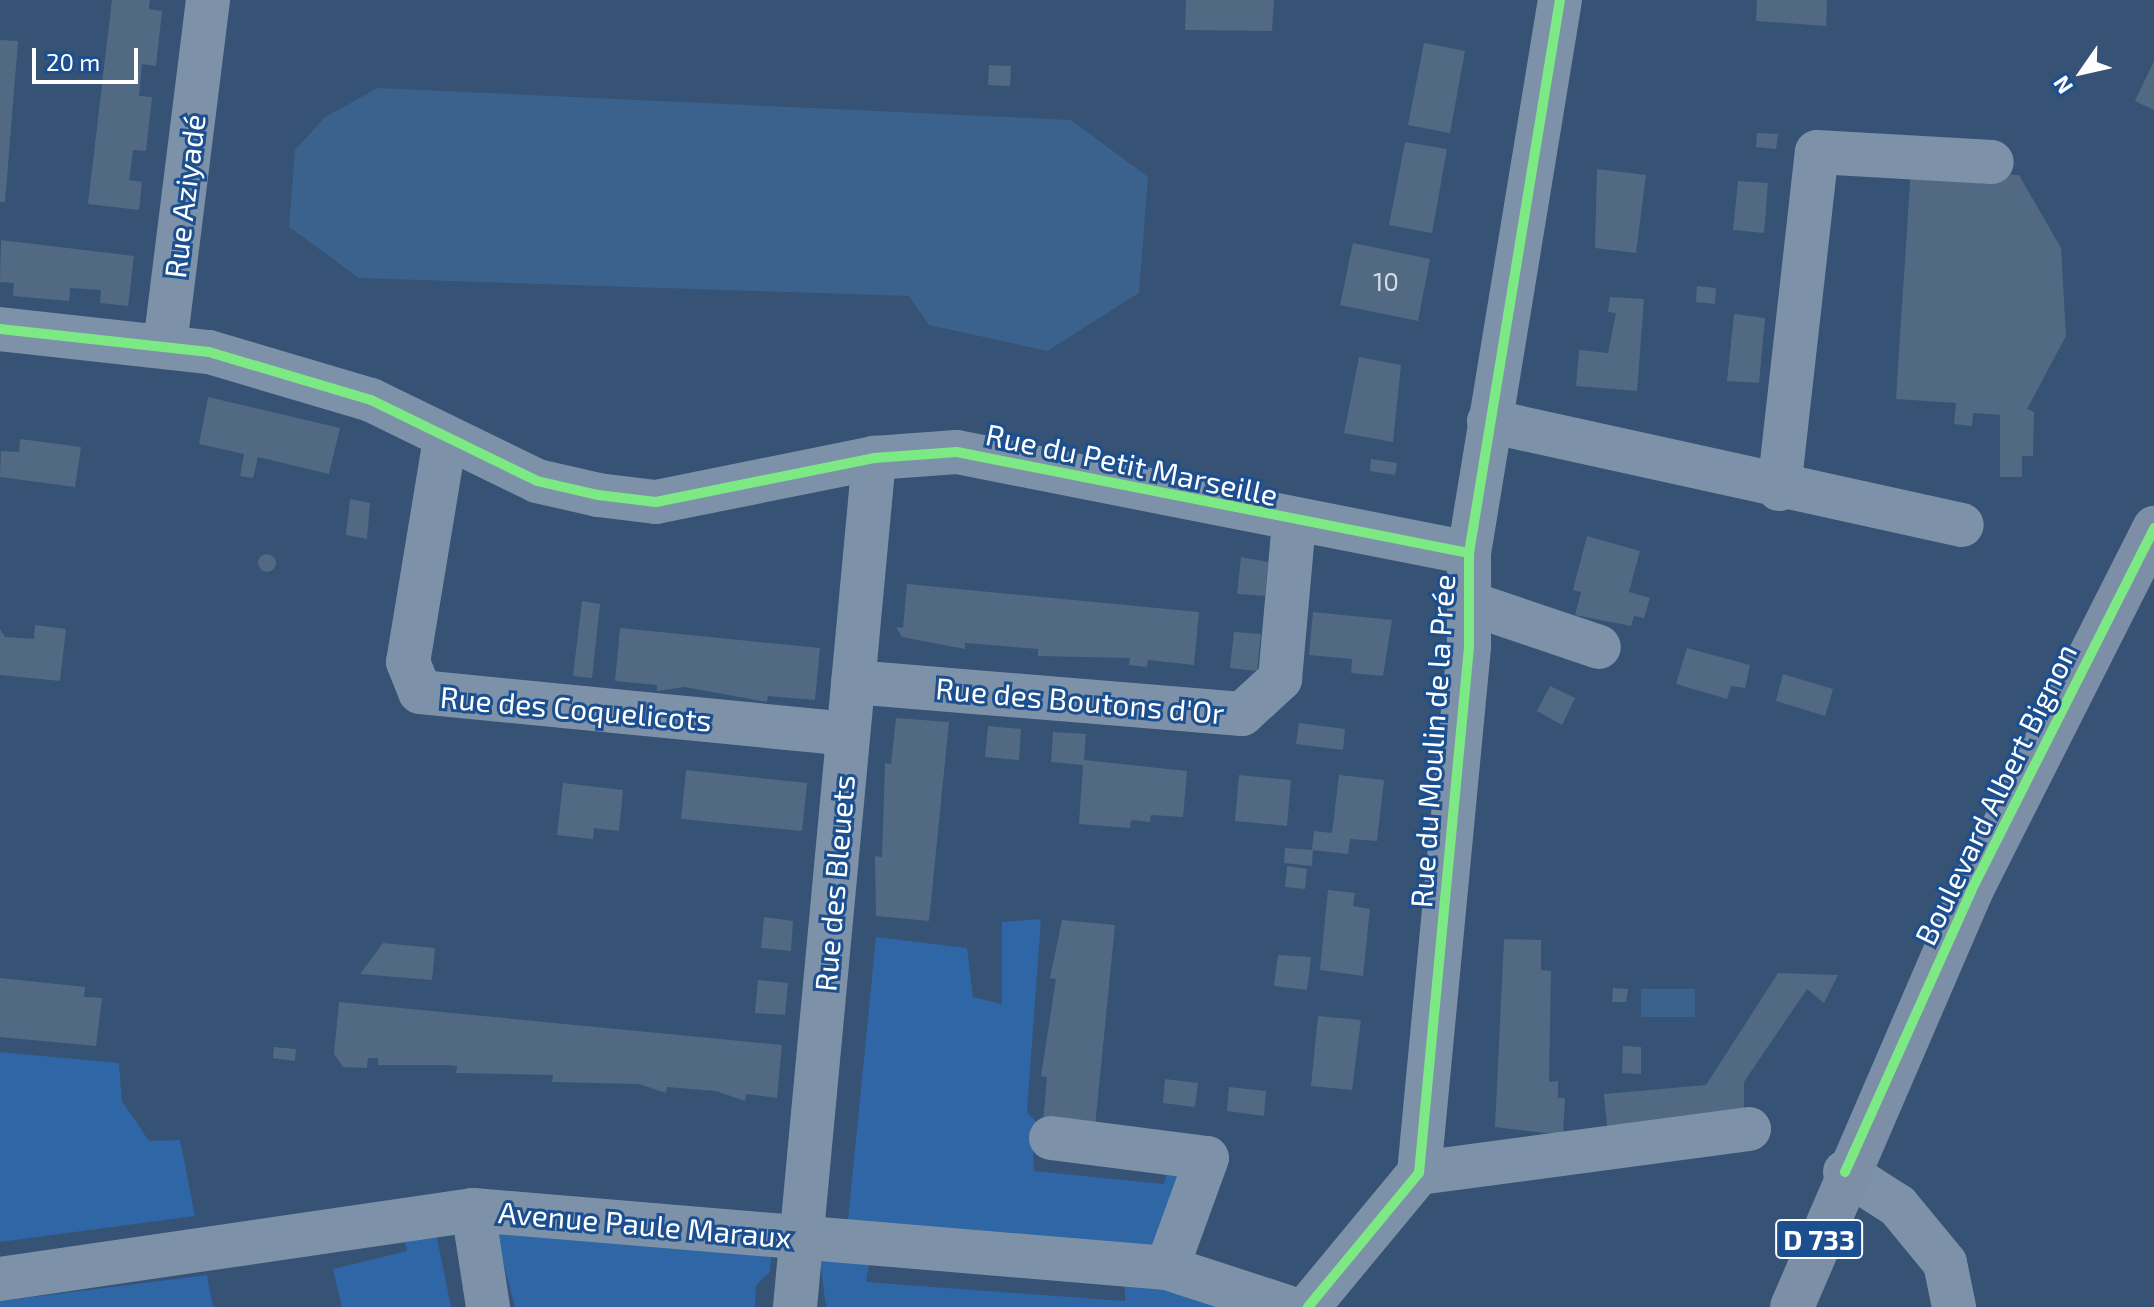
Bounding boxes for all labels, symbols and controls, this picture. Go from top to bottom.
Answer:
scale bar [36,32,142,82]
north arrow [2042,32,2122,112]
text: 20 m [46,47,100,76]
text: N [2047,72,2077,99]
street label: Rue Aziyadé [156,112,212,280]
house number: 10 [1373,265,1399,297]
street label: Rue du Petit Marseille [983,415,1281,513]
street label: Rue du Moulin de la Prée [1402,573,1462,909]
street label: Boulevard Albert Bignon [1906,637,2084,951]
street label: Rue des Boutons d'Or [934,669,1226,731]
street label: Rue des Coquelicots [439,678,713,738]
street label: Rue des Bleuets [807,773,861,993]
street label: Avenue Paule Maraux [497,1193,793,1255]
road number: D 733 [1775,1215,1863,1263]

